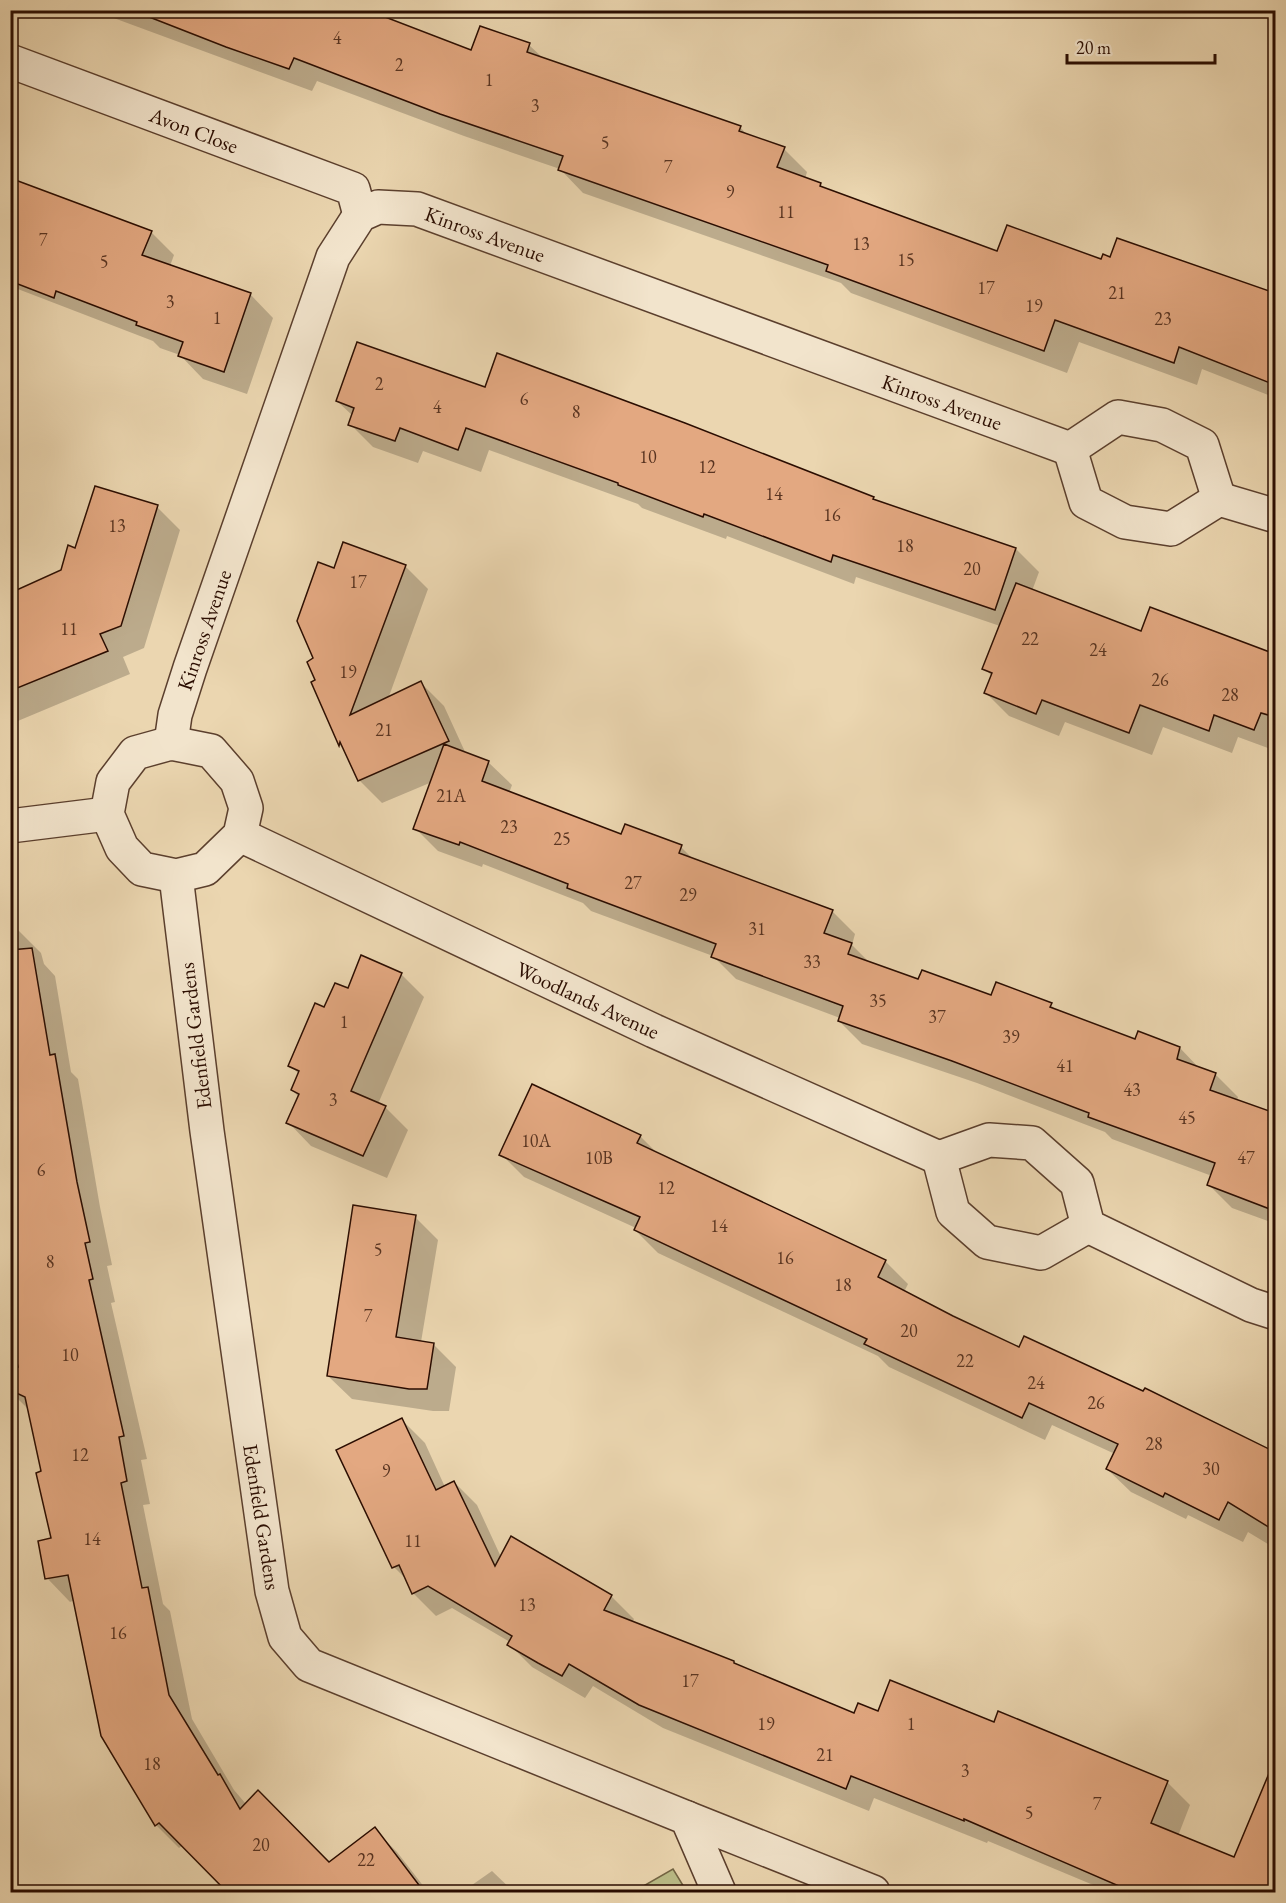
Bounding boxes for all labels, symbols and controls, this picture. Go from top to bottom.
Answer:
house number: 4 [333,26,342,49]
scale bar [1067,27,1216,65]
text: 20 m [1076,36,1111,59]
house number: 2 [395,53,404,76]
house number: 1 [485,68,493,91]
house number: 3 [531,94,539,117]
street label: Avon Close [145,100,242,159]
house number: 5 [601,131,609,154]
house number: 7 [664,155,673,178]
house number: 9 [726,180,735,203]
street label: Kinross Avenue [421,200,549,268]
house number: 11 [777,200,795,223]
house number: 7 [39,228,48,251]
house number: 13 [852,232,870,255]
house number: 15 [897,248,915,271]
house number: 5 [100,250,108,273]
house number: 17 [977,276,995,299]
house number: 21 [1108,281,1126,304]
house number: 3 [166,290,174,313]
house number: 19 [1025,294,1043,317]
house number: 1 [213,306,221,329]
house number: 23 [1154,307,1172,330]
street label: Kinross Avenue [878,368,1006,436]
house number: 2 [375,372,384,395]
house number: 6 [520,387,529,410]
house number: 4 [433,395,442,418]
house number: 8 [572,400,580,423]
house number: 10 [639,445,657,468]
house number: 12 [698,455,716,478]
house number: 14 [765,482,783,505]
house number: 16 [823,503,841,526]
house number: 13 [108,514,126,537]
house number: 18 [896,534,914,557]
house number: 20 [963,557,981,580]
street label: Kinross Avenue [171,566,237,694]
house number: 17 [349,570,367,593]
house number: 11 [60,617,78,640]
house number: 22 [1021,627,1039,650]
house number: 24 [1089,638,1107,661]
house number: 19 [339,660,357,683]
house number: 26 [1151,668,1169,691]
house number: 28 [1221,683,1239,706]
house number: 21 [375,718,393,741]
house number: 21A [436,784,466,807]
house number: 23 [500,815,518,838]
house number: 25 [553,827,571,850]
house number: 27 [624,871,642,894]
house number: 29 [679,883,697,906]
house number: 31 [748,917,766,940]
house number: 33 [803,950,821,973]
street label: Woodlands Avenue [512,955,664,1045]
street label: Edenfield Gardens [173,961,217,1111]
house number: 35 [869,989,887,1012]
house number: 37 [928,1005,946,1028]
house number: 1 [340,1010,348,1033]
house number: 39 [1002,1025,1020,1048]
house number: 41 [1056,1054,1074,1077]
house number: 43 [1123,1078,1141,1101]
house number: 3 [329,1088,337,1111]
house number: 45 [1178,1106,1196,1129]
house number: 10A [521,1129,551,1152]
house number: 10B [585,1146,613,1169]
house number: 47 [1237,1146,1255,1169]
house number: 6 [37,1158,46,1181]
house number: 12 [657,1176,675,1199]
house number: 14 [710,1214,728,1237]
house number: 5 [374,1238,382,1261]
house number: 16 [776,1246,794,1269]
house number: 8 [46,1250,54,1273]
house number: 18 [834,1273,852,1296]
house number: 7 [364,1304,373,1327]
house number: 20 [900,1319,918,1342]
house number: 10 [61,1343,79,1366]
house number: 22 [956,1349,974,1372]
house number: 24 [1027,1371,1045,1394]
house number: 26 [1087,1391,1105,1414]
house number: 28 [1145,1432,1163,1455]
street label: Edenfield Gardens [237,1442,287,1592]
house number: 12 [71,1443,89,1466]
house number: 30 [1202,1457,1220,1480]
house number: 9 [382,1459,391,1482]
house number: 14 [83,1527,101,1550]
house number: 11 [404,1529,422,1552]
house number: 13 [518,1593,536,1616]
house number: 16 [109,1621,127,1644]
house number: 17 [681,1669,699,1692]
house number: 19 [757,1712,775,1735]
house number: 1 [907,1712,915,1735]
house number: 21 [816,1743,834,1766]
house number: 18 [143,1752,161,1775]
house number: 3 [961,1759,969,1782]
house number: 7 [1093,1792,1102,1815]
house number: 5 [1025,1801,1033,1824]
house number: 20 [252,1833,270,1856]
house number: 22 [357,1848,375,1871]

